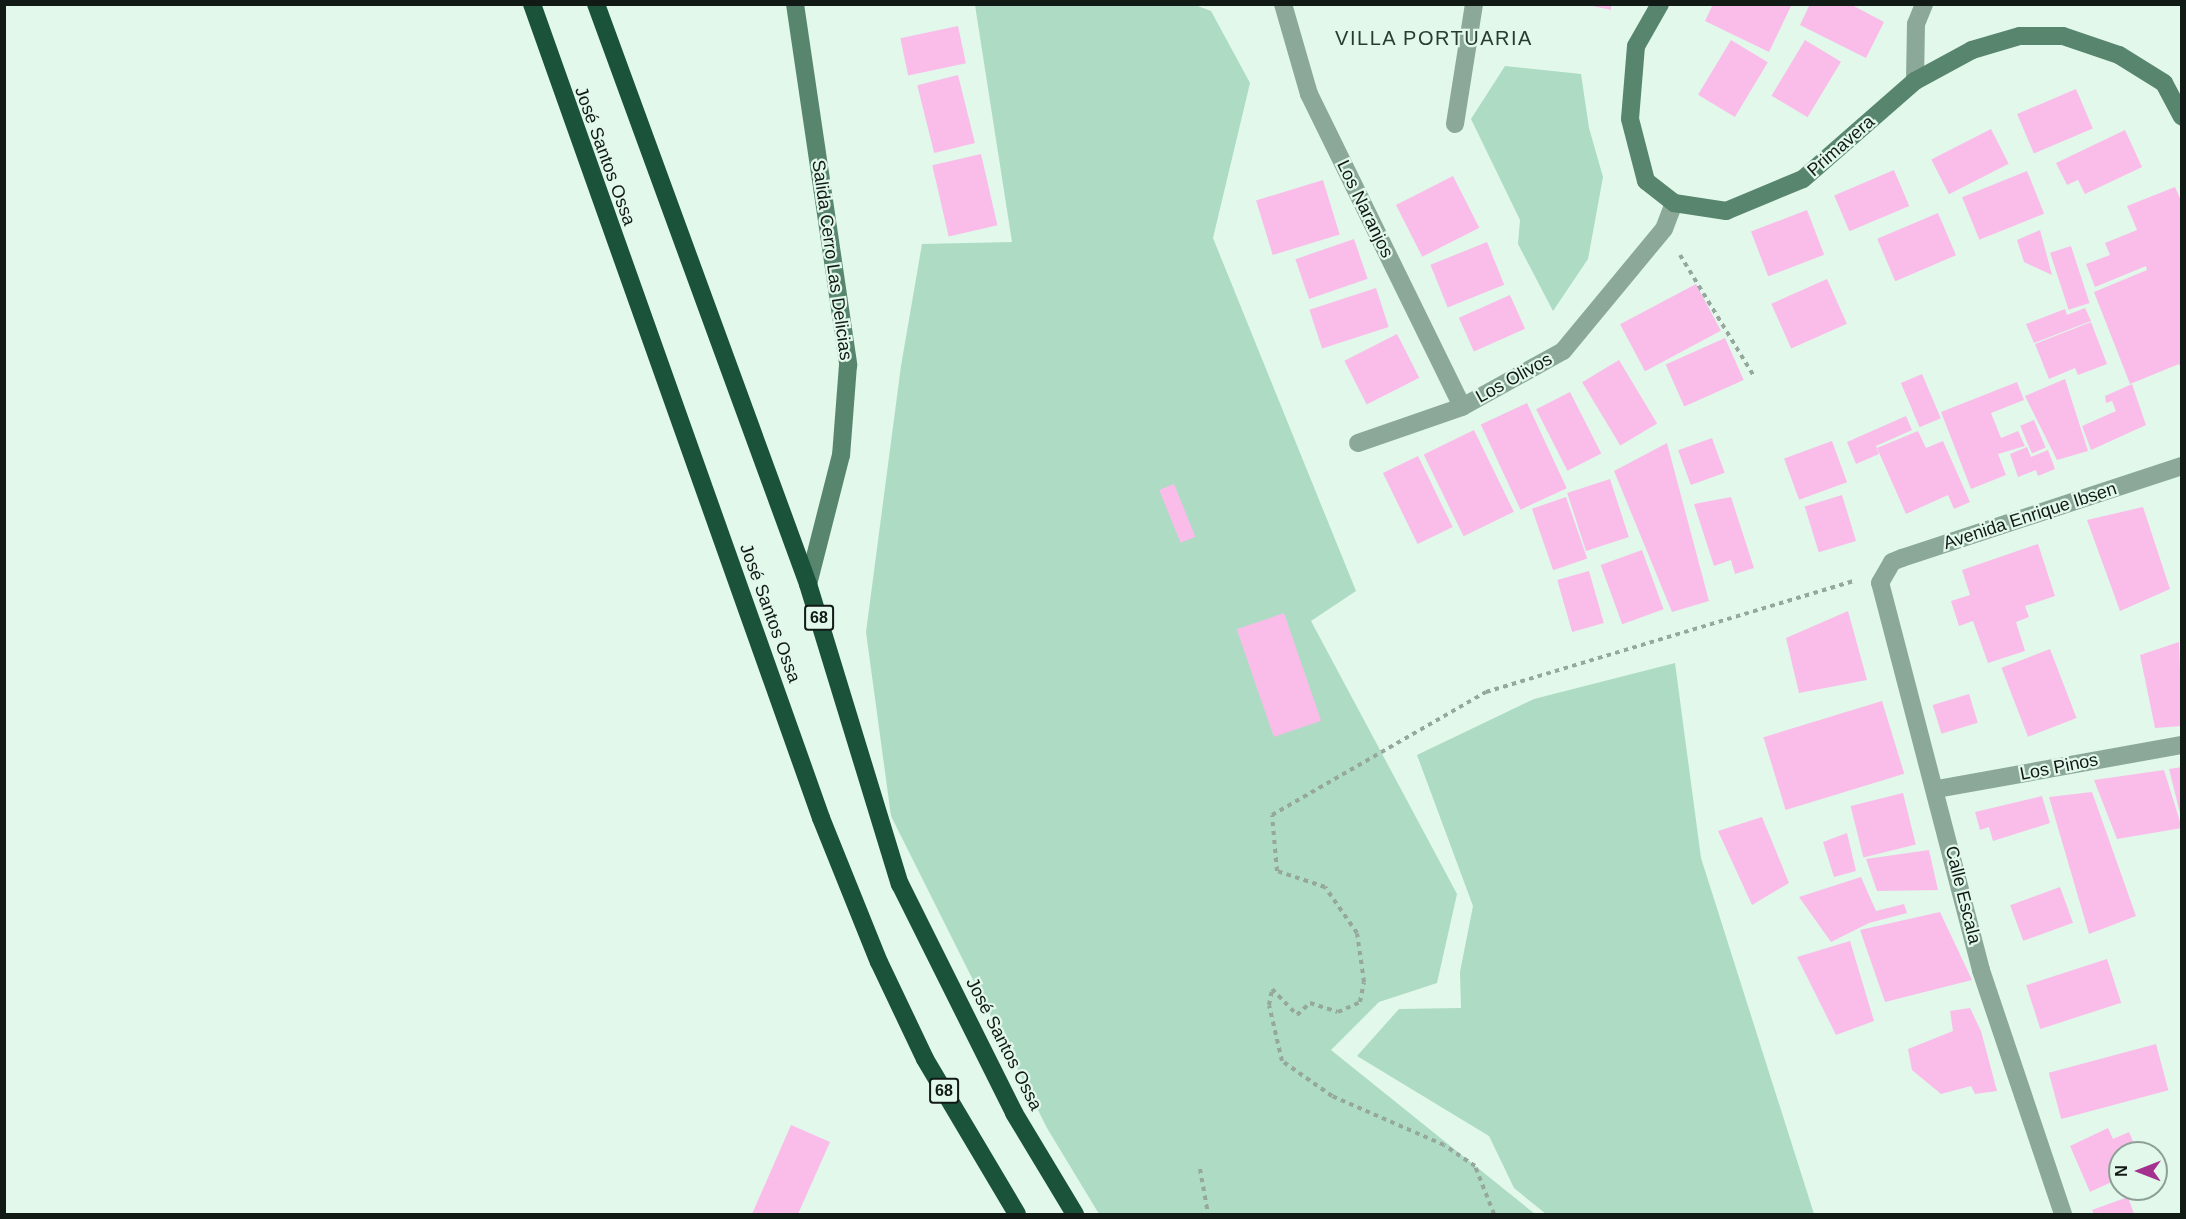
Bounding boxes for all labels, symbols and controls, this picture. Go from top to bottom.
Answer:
district label: VILLA PORTUARIA [1335,26,1533,50]
street label: José Santos Ossa [570,84,640,228]
street label: Primavera [1803,111,1879,181]
street label: Los Naranjos [1332,157,1398,261]
street label: Salida Cerro Las Delicias [807,158,857,362]
street label: Los Olivos [1472,348,1556,408]
street label: Avenida Enrique Ibsen [1941,478,2119,554]
street label: José Santos Ossa [735,541,805,685]
road number: 68 [804,605,834,631]
street label: Los Pinos [2018,749,2100,785]
street label: Calle Escala [1940,844,1986,946]
street label: José Santos Ossa [961,974,1047,1114]
road number: 68 [929,1078,959,1104]
north arrow [2108,1141,2168,1201]
text: N [2113,1165,2130,1177]

